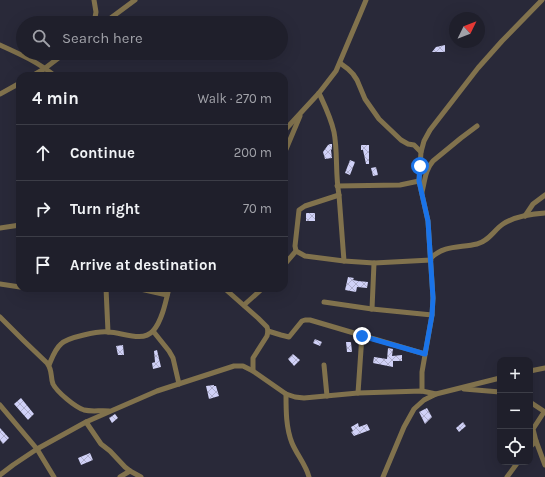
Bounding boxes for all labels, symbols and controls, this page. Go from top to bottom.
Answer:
north arrow [449,12,485,48]
search box [16,16,288,60]
icon: search [30,27,52,49]
text: Search here [62,29,143,47]
text: 4 min [32,88,79,108]
text: Walk · 270 m [198,91,272,106]
icon: ahead [32,142,54,164]
text: Continue [70,144,135,162]
text: 200 m [234,145,272,160]
route start [411,157,429,175]
icon: right [32,198,54,220]
text: Turn right [70,200,140,218]
text: 70 m [243,201,272,216]
icon: arrive [32,254,54,276]
text: Arrive at destination [70,256,217,274]
route end [353,327,371,345]
map controls [497,357,533,465]
button: + [497,357,533,393]
button: − [497,393,533,429]
button: locate [497,429,533,465]

